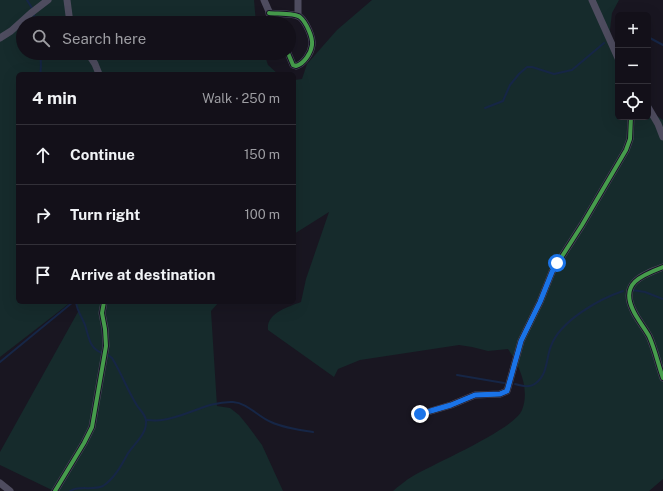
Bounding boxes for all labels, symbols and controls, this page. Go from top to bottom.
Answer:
map controls [615,12,651,120]
button: + [615,12,651,48]
search box [16,16,296,60]
icon: search [30,27,52,49]
text: Search here [62,30,146,47]
button: − [615,48,651,84]
button: locate [615,84,651,120]
text: 4 min [32,88,77,108]
text: Walk · 250 m [202,91,280,106]
icon: ahead [32,144,54,166]
text: Continue [70,146,135,163]
text: 150 m [244,147,280,162]
icon: right [32,204,54,226]
text: Turn right [70,206,140,223]
text: 100 m [244,207,280,222]
route start [548,254,566,272]
icon: arrive [32,264,54,286]
text: Arrive at destination [70,266,215,283]
route end [411,405,429,423]

